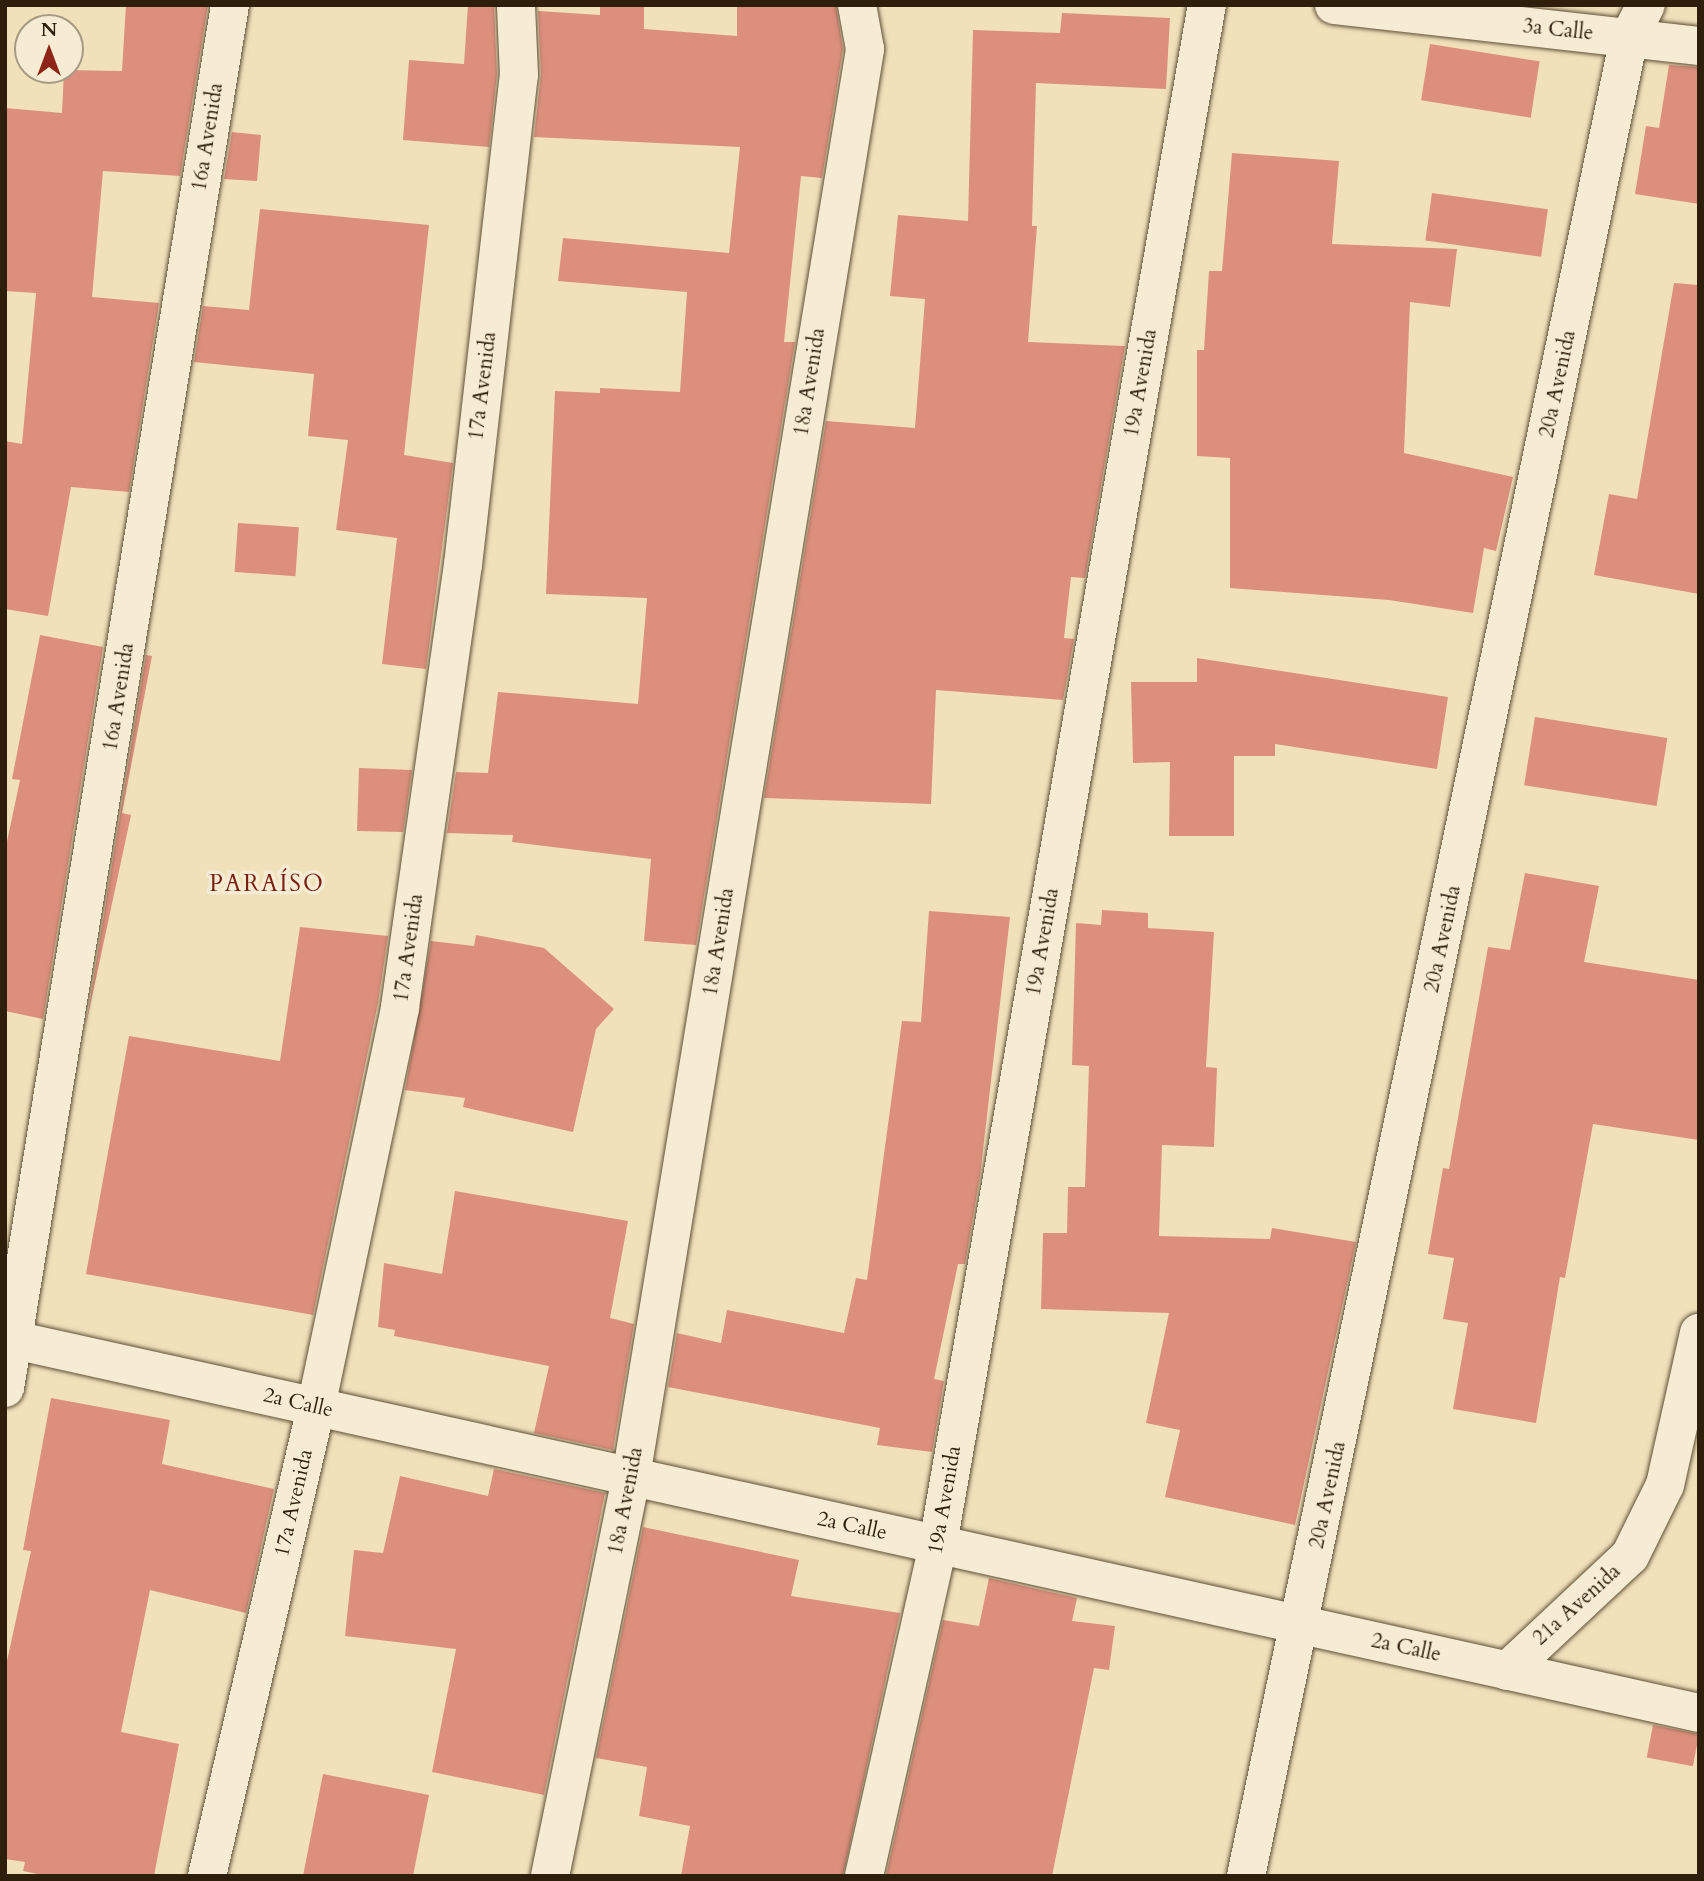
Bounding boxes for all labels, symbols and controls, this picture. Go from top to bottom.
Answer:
north arrow [14,14,84,84]
street label: 3a Calle [1521,14,1595,46]
text: N [41,17,57,43]
street label: 16a Avenida [187,81,229,193]
street label: 18a Avenida [789,326,831,438]
street label: 19a Avenida [1119,327,1163,439]
street label: 20a Avenida [1534,328,1582,440]
street label: 17a Avenida [464,330,502,442]
street label: 16a Avenida [98,641,140,753]
district label: PARAÍSO [210,870,324,898]
street label: 20a Avenida [1419,883,1467,995]
street label: 18a Avenida [698,886,740,998]
street label: 19a Avenida [1021,886,1065,998]
street label: 17a Avenida [389,892,429,1004]
street label: 2a Calle [261,1383,335,1423]
street label: 20a Avenida [1304,1439,1352,1551]
street label: 19a Avenida [923,1444,967,1556]
street label: 18a Avenida [603,1445,649,1557]
street label: 17a Avenida [269,1447,319,1559]
street label: 2a Calle [815,1506,889,1546]
street label: 21a Avenida [1528,1559,1626,1651]
street label: 2a Calle [1369,1628,1443,1668]

